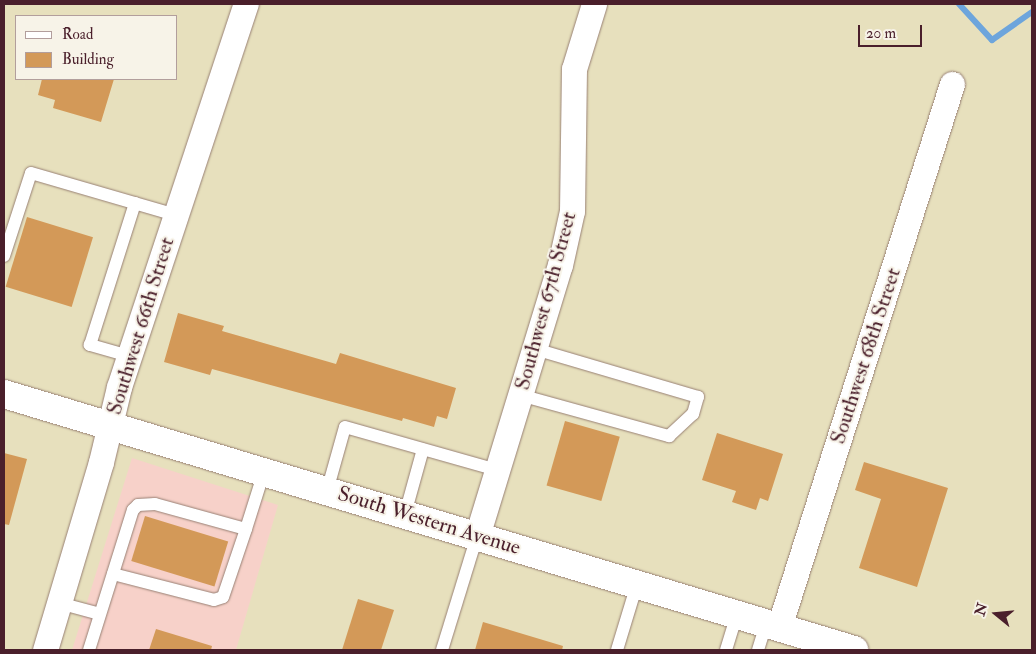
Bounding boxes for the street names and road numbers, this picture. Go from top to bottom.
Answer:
street label: Southwest 67th Street [510,209,582,393]
street label: Southwest 66th Street [102,234,180,418]
street label: Southwest 68th Street [826,265,906,447]
street label: South Western Avenue [335,481,523,561]

